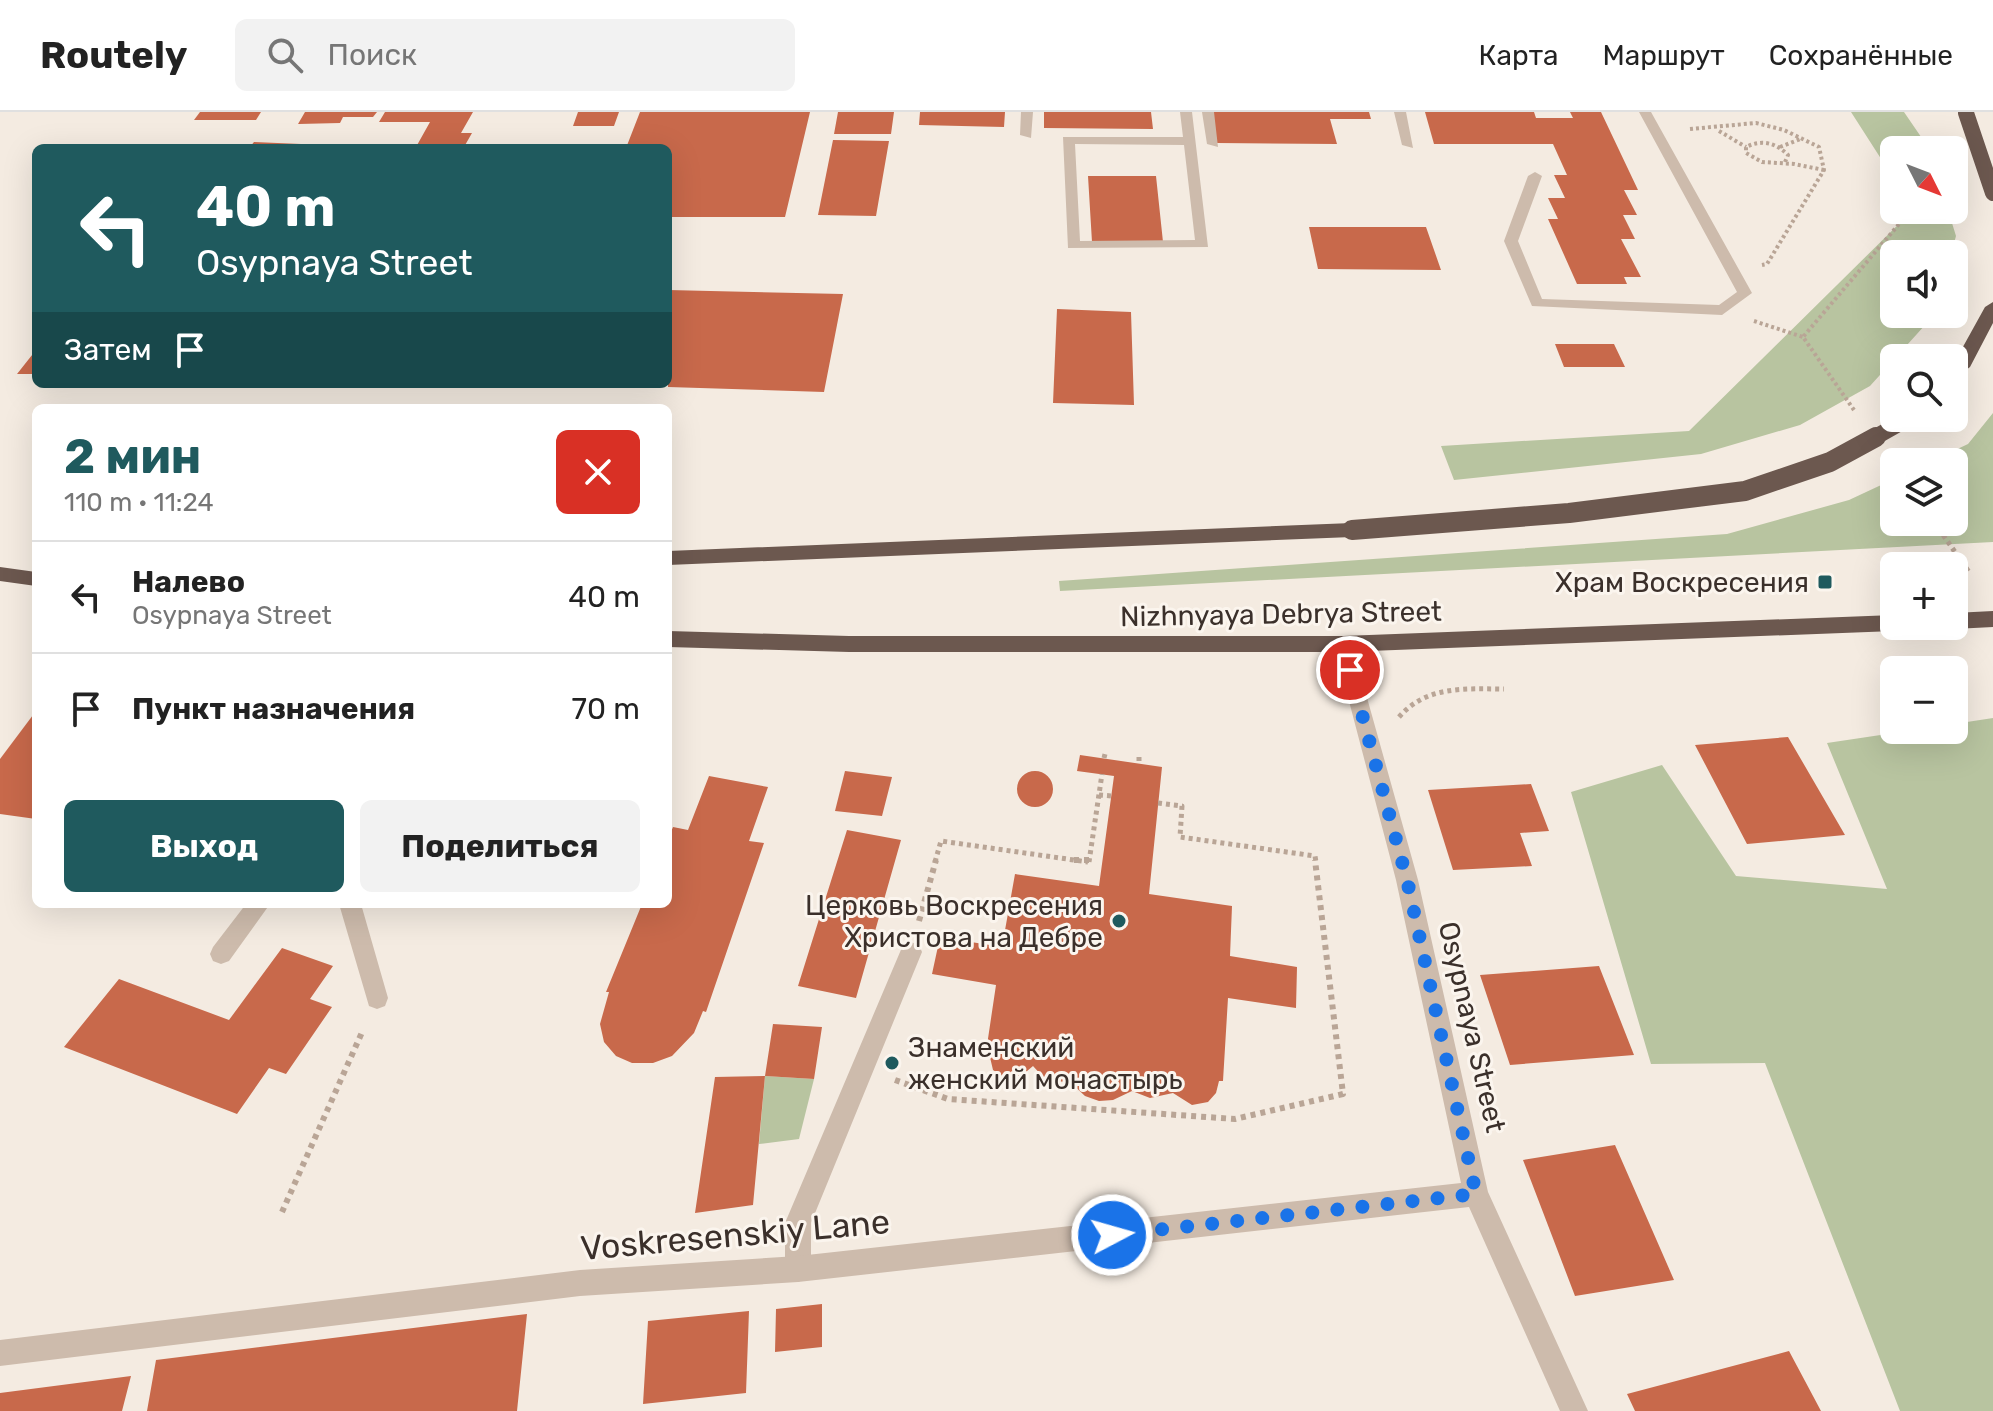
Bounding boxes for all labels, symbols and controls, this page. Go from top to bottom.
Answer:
search box [235,19,795,91]
text: Routely [40,32,187,78]
icon: search [263,33,307,77]
text: Поиск [327,37,417,73]
text: Карта [1479,39,1558,72]
text: Маршрут [1602,39,1725,72]
text: Сохранённые [1769,39,1953,72]
north arrow [1880,136,1968,224]
map controls [1880,136,1968,744]
text: 40 m [196,174,336,240]
icon: left [64,176,168,280]
button: sound [1880,240,1968,328]
text: Osypnaya Street [196,241,473,284]
icon: arrive [168,328,212,372]
text: Затем [64,332,152,368]
button: search [1880,344,1968,432]
text: 2 мин [64,428,201,485]
button: close [556,430,640,514]
button: layers [1880,448,1968,536]
text: 110 m · 11:24 [64,487,214,518]
button: + [1880,552,1968,640]
text: Налево [132,564,245,600]
place label: Храм Воскресения [1555,566,1809,599]
marker: Храм Воскресения [1816,573,1834,591]
icon: left [64,575,108,619]
text: 40 m [568,579,640,615]
street label: Nizhnyaya Debrya Street [1120,595,1442,633]
text: Osypnaya Street [132,600,332,631]
pin [1316,636,1384,704]
icon: arrive [1328,648,1372,692]
button: − [1880,656,1968,744]
icon: arrive [64,687,108,731]
text: Пункт назначения [132,691,415,727]
text: 70 m [572,691,640,727]
button: Выход [64,800,344,892]
button: Поделиться [360,800,640,892]
place label: Церковь Воскресения Христова на Дебре [805,889,1103,954]
marker: Церковь Воскресения Христова на Дебре [1110,912,1128,930]
street label: Osypnaya Street [1432,918,1512,1136]
place label: Знаменский женский монастырь [908,1031,1183,1096]
marker: Знаменский женский монастырь [883,1054,901,1072]
position arrow [1070,1193,1154,1277]
street label: Voskresenskiy Lane [579,1201,891,1269]

